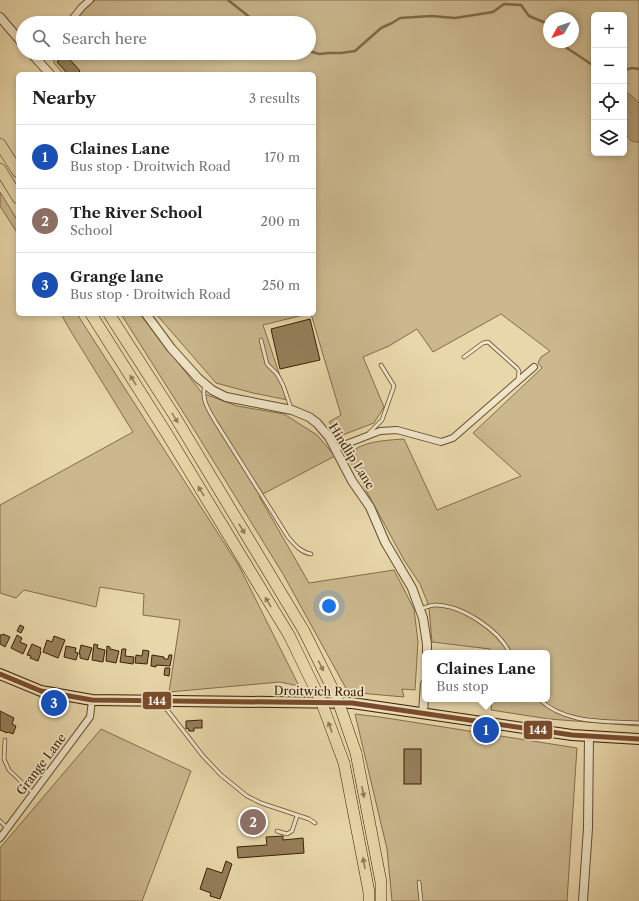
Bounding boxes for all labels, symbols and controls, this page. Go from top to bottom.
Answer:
north arrow [543,12,579,48]
map controls [591,12,627,156]
button: + [591,12,627,48]
search box [16,16,316,60]
icon: search [30,27,52,49]
text: Search here [62,29,147,48]
button: − [591,48,627,84]
button: locate [591,84,627,120]
text: Nearby [32,88,96,108]
text: 3 results [249,90,300,106]
button: layers [591,120,627,156]
text: Claines Lane [70,139,170,158]
text: 1 [42,149,48,165]
text: 170 m [264,149,300,165]
text: Bus stop · Droitwich Road [70,158,231,174]
text: The River School [70,203,203,222]
text: 2 [41,213,49,229]
text: 200 m [260,213,300,229]
text: School [70,222,113,238]
text: Grange lane [70,267,163,286]
text: 3 [41,277,49,293]
text: 250 m [262,277,300,293]
text: Bus stop · Droitwich Road [70,286,231,302]
one-way arrow [129,375,137,385]
one-way arrow [172,412,179,424]
street label: Hindlip Lane [326,420,378,492]
one-way arrow [198,485,205,497]
one-way arrow [239,523,246,535]
one-way arrow [265,596,272,608]
your location [319,596,339,616]
popup [422,650,550,702]
text: Claines Lane [436,659,536,678]
one-way arrow [318,661,325,672]
text: Bus stop [436,678,489,694]
street label: Droitwich Road [274,683,365,699]
pin: 3 [41,688,67,718]
line badge: 144 [142,691,172,710]
text: 144 [148,694,166,708]
pin: 1 [473,715,499,745]
one-way arrow [327,720,333,732]
line badge: 144 [523,720,553,740]
text: 144 [529,723,547,737]
street label: Grange Lane [13,730,69,798]
one-way arrow [361,786,367,798]
pin: 2 [240,807,266,837]
one-way arrow [360,856,366,869]

